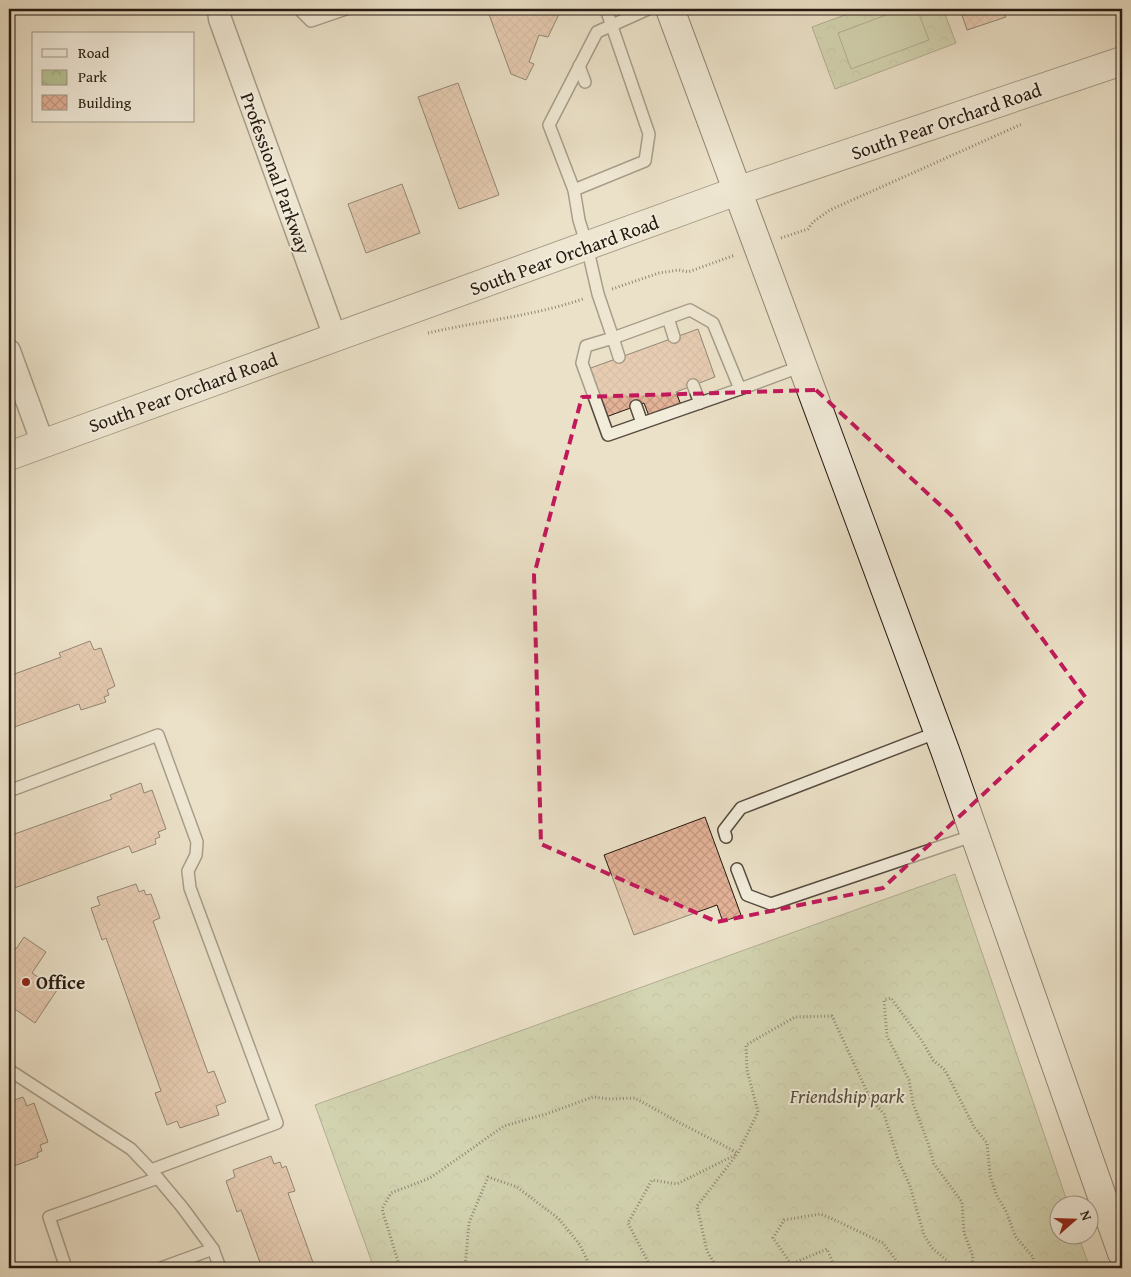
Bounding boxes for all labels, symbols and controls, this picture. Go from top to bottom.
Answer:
legend [32,32,195,122]
text: Road [78,42,109,63]
text: Park [78,66,107,87]
street label: South Pear Orchard Road [847,75,1046,167]
street label: Professional Parkway [234,88,318,258]
text: Building [78,92,132,113]
street label: South Pear Orchard Road [465,207,663,302]
street label: South Pear Orchard Road [84,344,282,439]
place label: Office [36,968,85,996]
marker: Office [20,976,32,988]
park label: Friendship park [789,1082,905,1110]
north arrow [1048,1194,1098,1244]
text: N [1075,1208,1097,1224]

